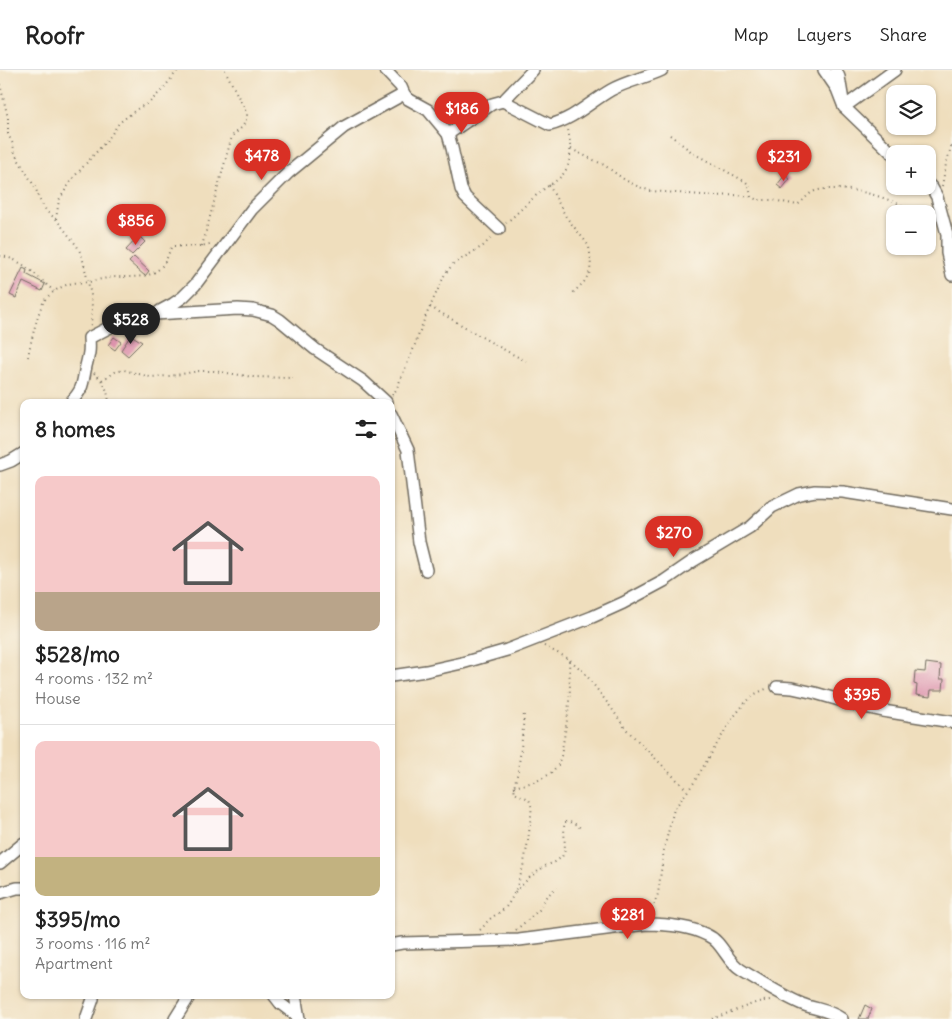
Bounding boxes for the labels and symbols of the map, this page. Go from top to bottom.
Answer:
pin: $186 [432,92,492,134]
pin: $478 [232,138,292,181]
pin: $231 [754,140,814,182]
pin: $856 [106,204,166,246]
pin: $528 [101,302,161,345]
pin: $270 [644,516,704,558]
pin: $395 [832,678,892,720]
pin: $281 [598,898,658,940]

